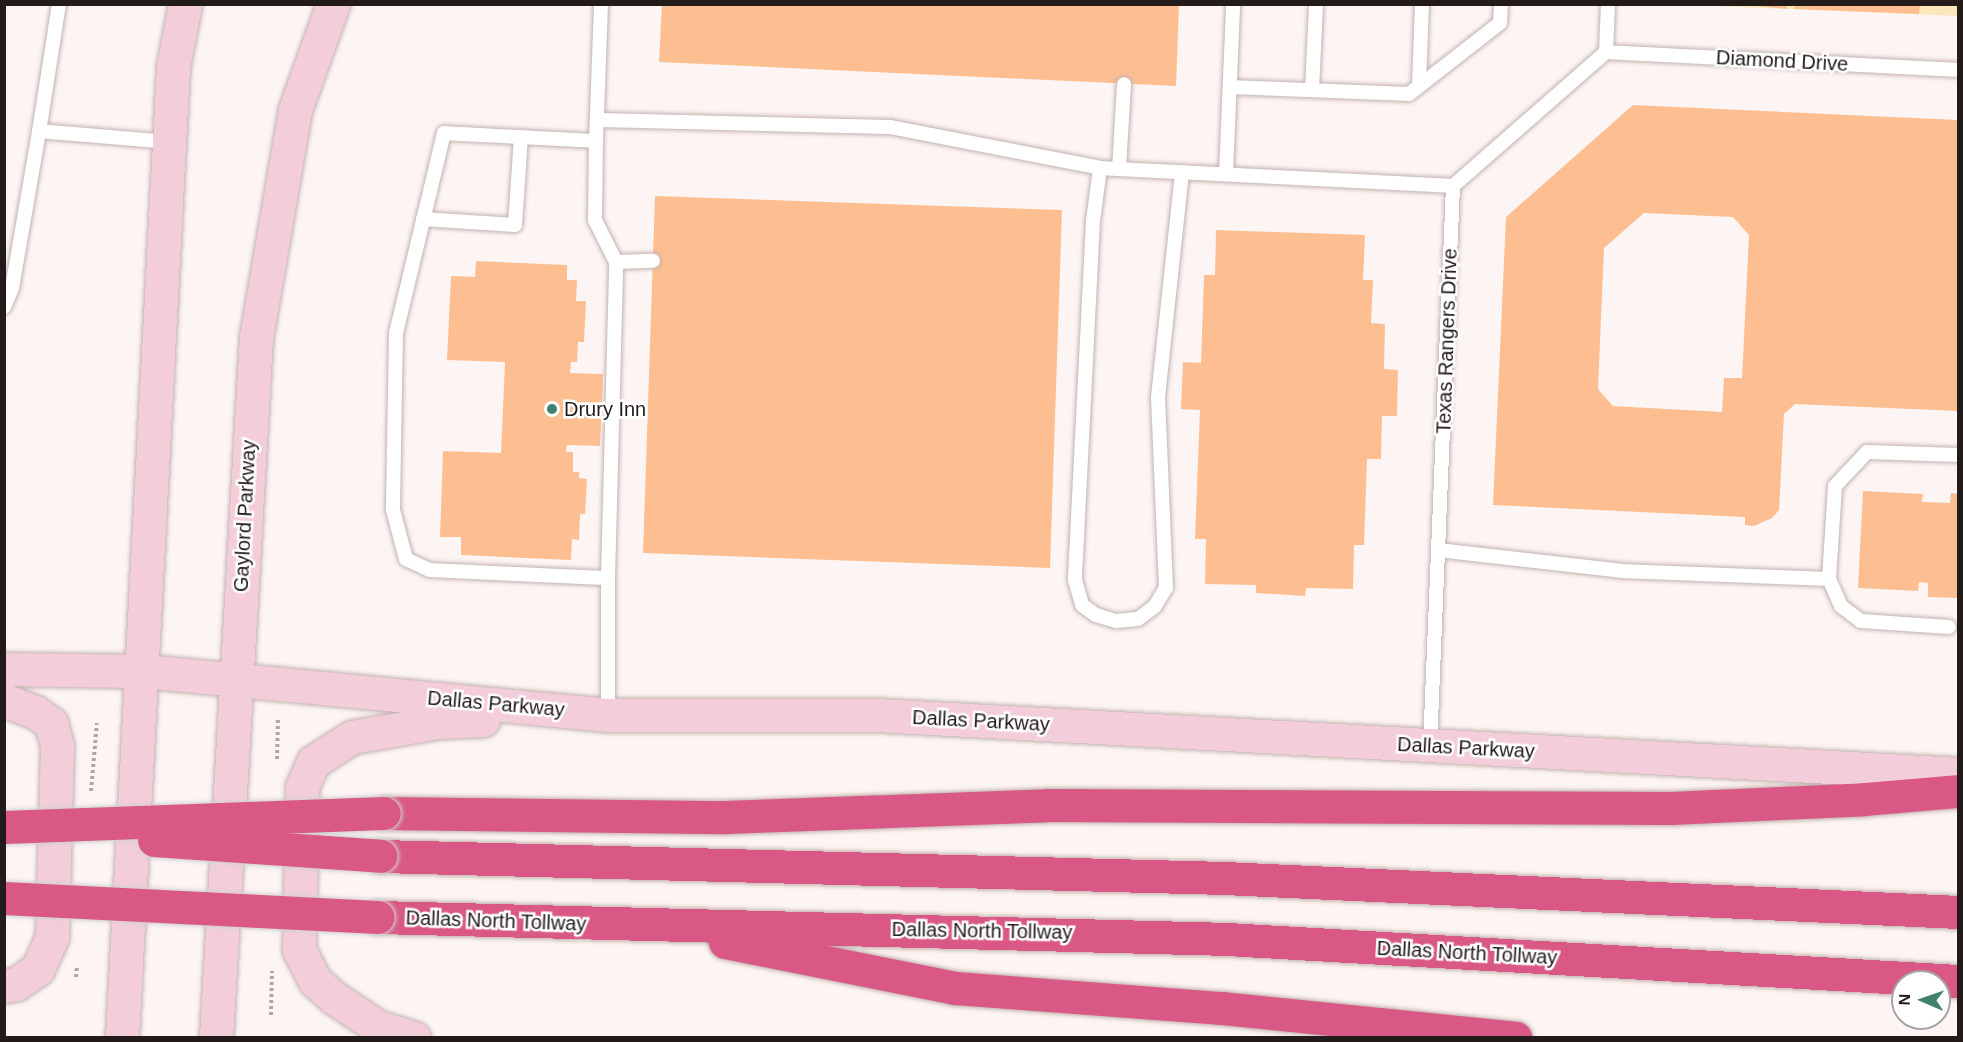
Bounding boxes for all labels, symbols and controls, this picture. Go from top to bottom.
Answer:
street label: Diamond Drive [1715,46,1849,76]
street label: Texas Rangers Drive [1432,248,1462,434]
place label: Drury Inn [564,397,646,421]
marker: Drury Inn [545,402,559,416]
street label: Gaylord Parkway [229,439,261,593]
street label: Dallas Parkway [426,686,566,722]
street label: Dallas Parkway [912,705,1050,737]
street label: Dallas Parkway [1397,732,1535,764]
street label: Dallas North Tollway [405,906,587,936]
street label: Dallas North Tollway [891,917,1073,945]
street label: Dallas North Tollway [1376,936,1558,970]
north arrow [1891,970,1951,1030]
text: N [1896,993,1913,1005]

